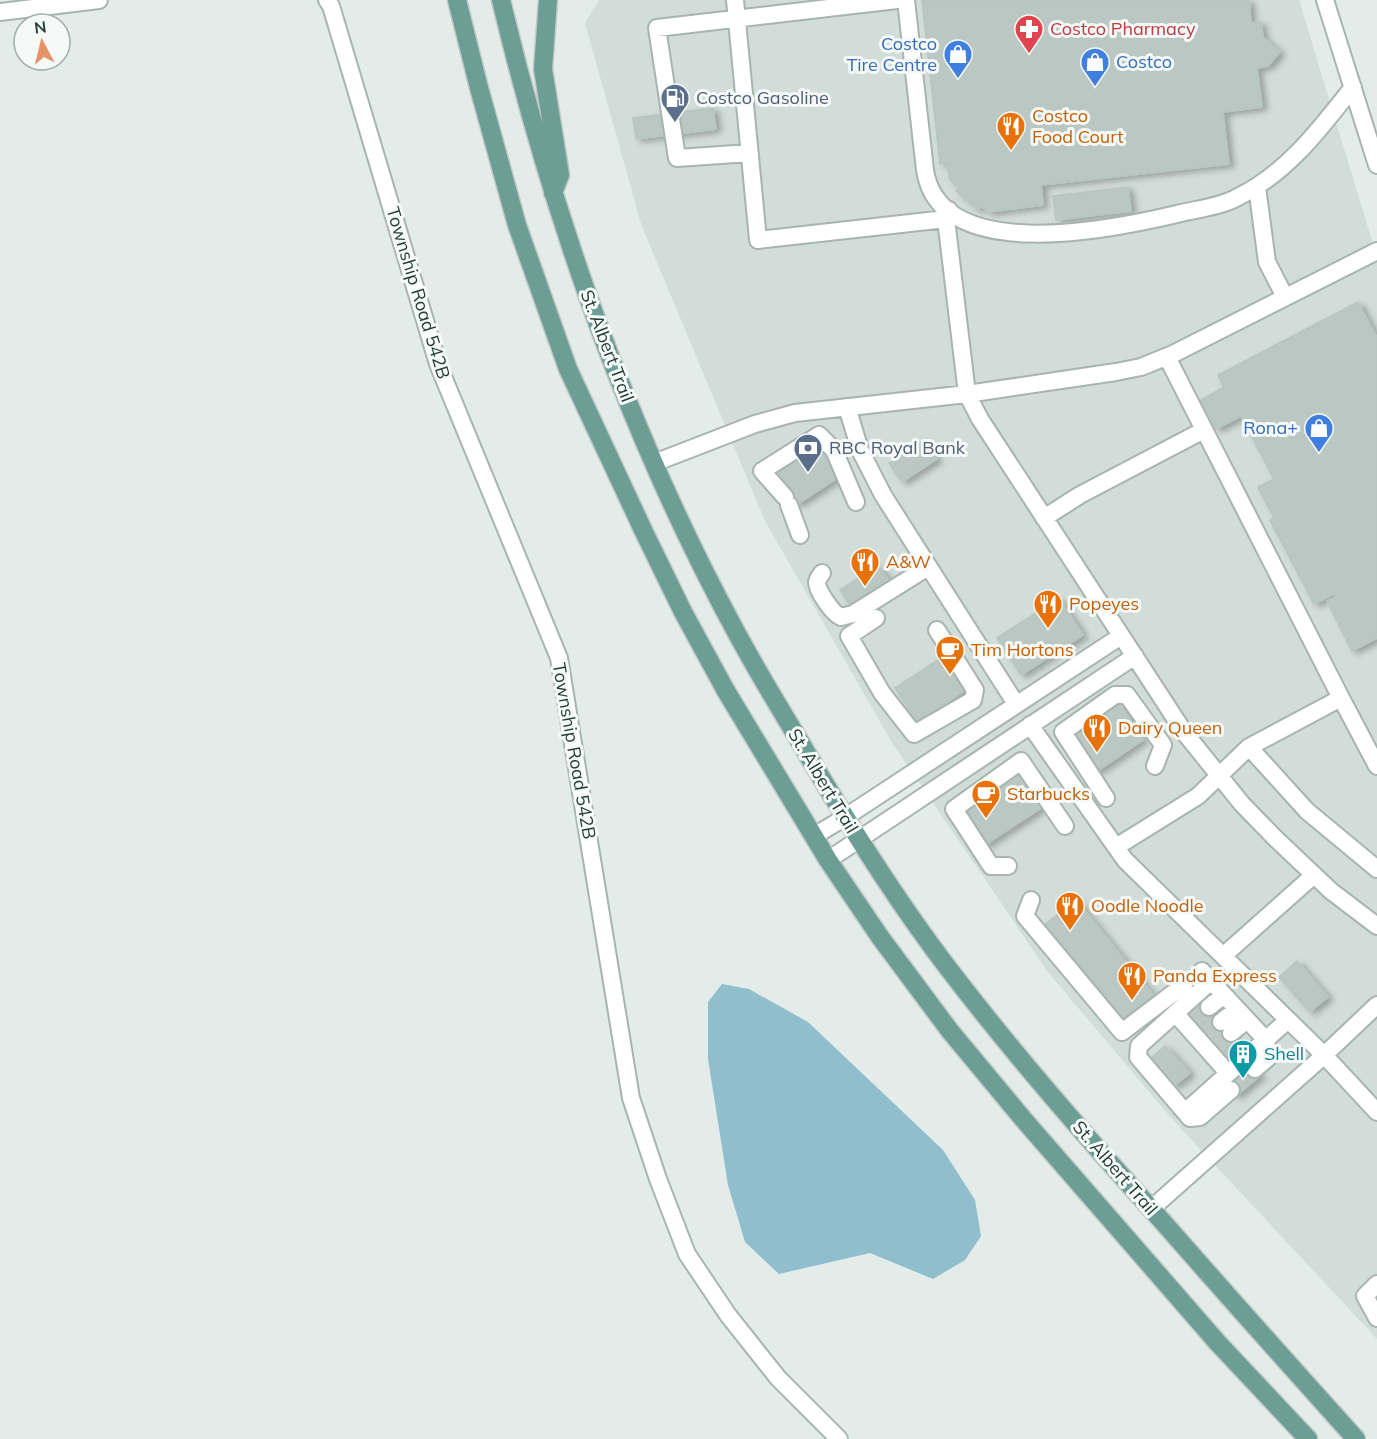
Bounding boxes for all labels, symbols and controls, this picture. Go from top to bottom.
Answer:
north arrow [12,12,72,72]
pharmacy icon: Costco Pharmacy [1013,13,1045,55]
text: N [33,16,47,38]
place label: Costco Pharmacy [1050,17,1196,40]
place label: Costco Tire Centre [846,32,937,76]
shop icon: Costco Tire Centre [942,38,974,80]
shop icon: Costco [1079,46,1111,88]
place label: Costco [1116,50,1172,73]
fuel station icon: Costco Gasoline [659,82,691,124]
place label: Costco Gasoline [696,86,829,109]
place label: Costco Food Court [1032,104,1123,148]
restaurant icon: Costco Food Court [995,110,1027,152]
street label: Township Road 542B [381,204,456,382]
street label: St. Albert Trail [576,287,639,405]
shop icon: Rona+ [1303,412,1335,454]
place label: Rona+ [1243,416,1298,439]
bank icon: RBC Royal Bank [792,432,824,474]
place label: RBC Royal Bank [829,436,966,459]
restaurant icon: A&W [849,546,881,588]
place label: A&W [886,550,931,573]
restaurant icon: Popeyes [1032,588,1064,630]
place label: Popeyes [1069,592,1139,615]
cafe icon: Tim Hortons [934,634,966,676]
place label: Tim Hortons [971,638,1074,661]
street label: Township Road 542B [548,661,601,841]
restaurant icon: Dairy Queen [1081,712,1113,754]
place label: Dairy Queen [1118,716,1222,739]
street label: St. Albert Trail [783,724,864,837]
cafe icon: Starbucks [970,778,1002,820]
place label: Starbucks [1007,782,1090,805]
restaurant icon: Oodle Noodle [1054,890,1086,932]
place label: Oodle Noodle [1091,894,1204,917]
restaurant icon: Panda Express [1116,960,1148,1002]
place label: Panda Express [1153,964,1277,987]
building icon: Shell [1227,1038,1259,1080]
place label: Shell [1264,1042,1304,1065]
street label: St. Albert Trail [1068,1116,1163,1220]

